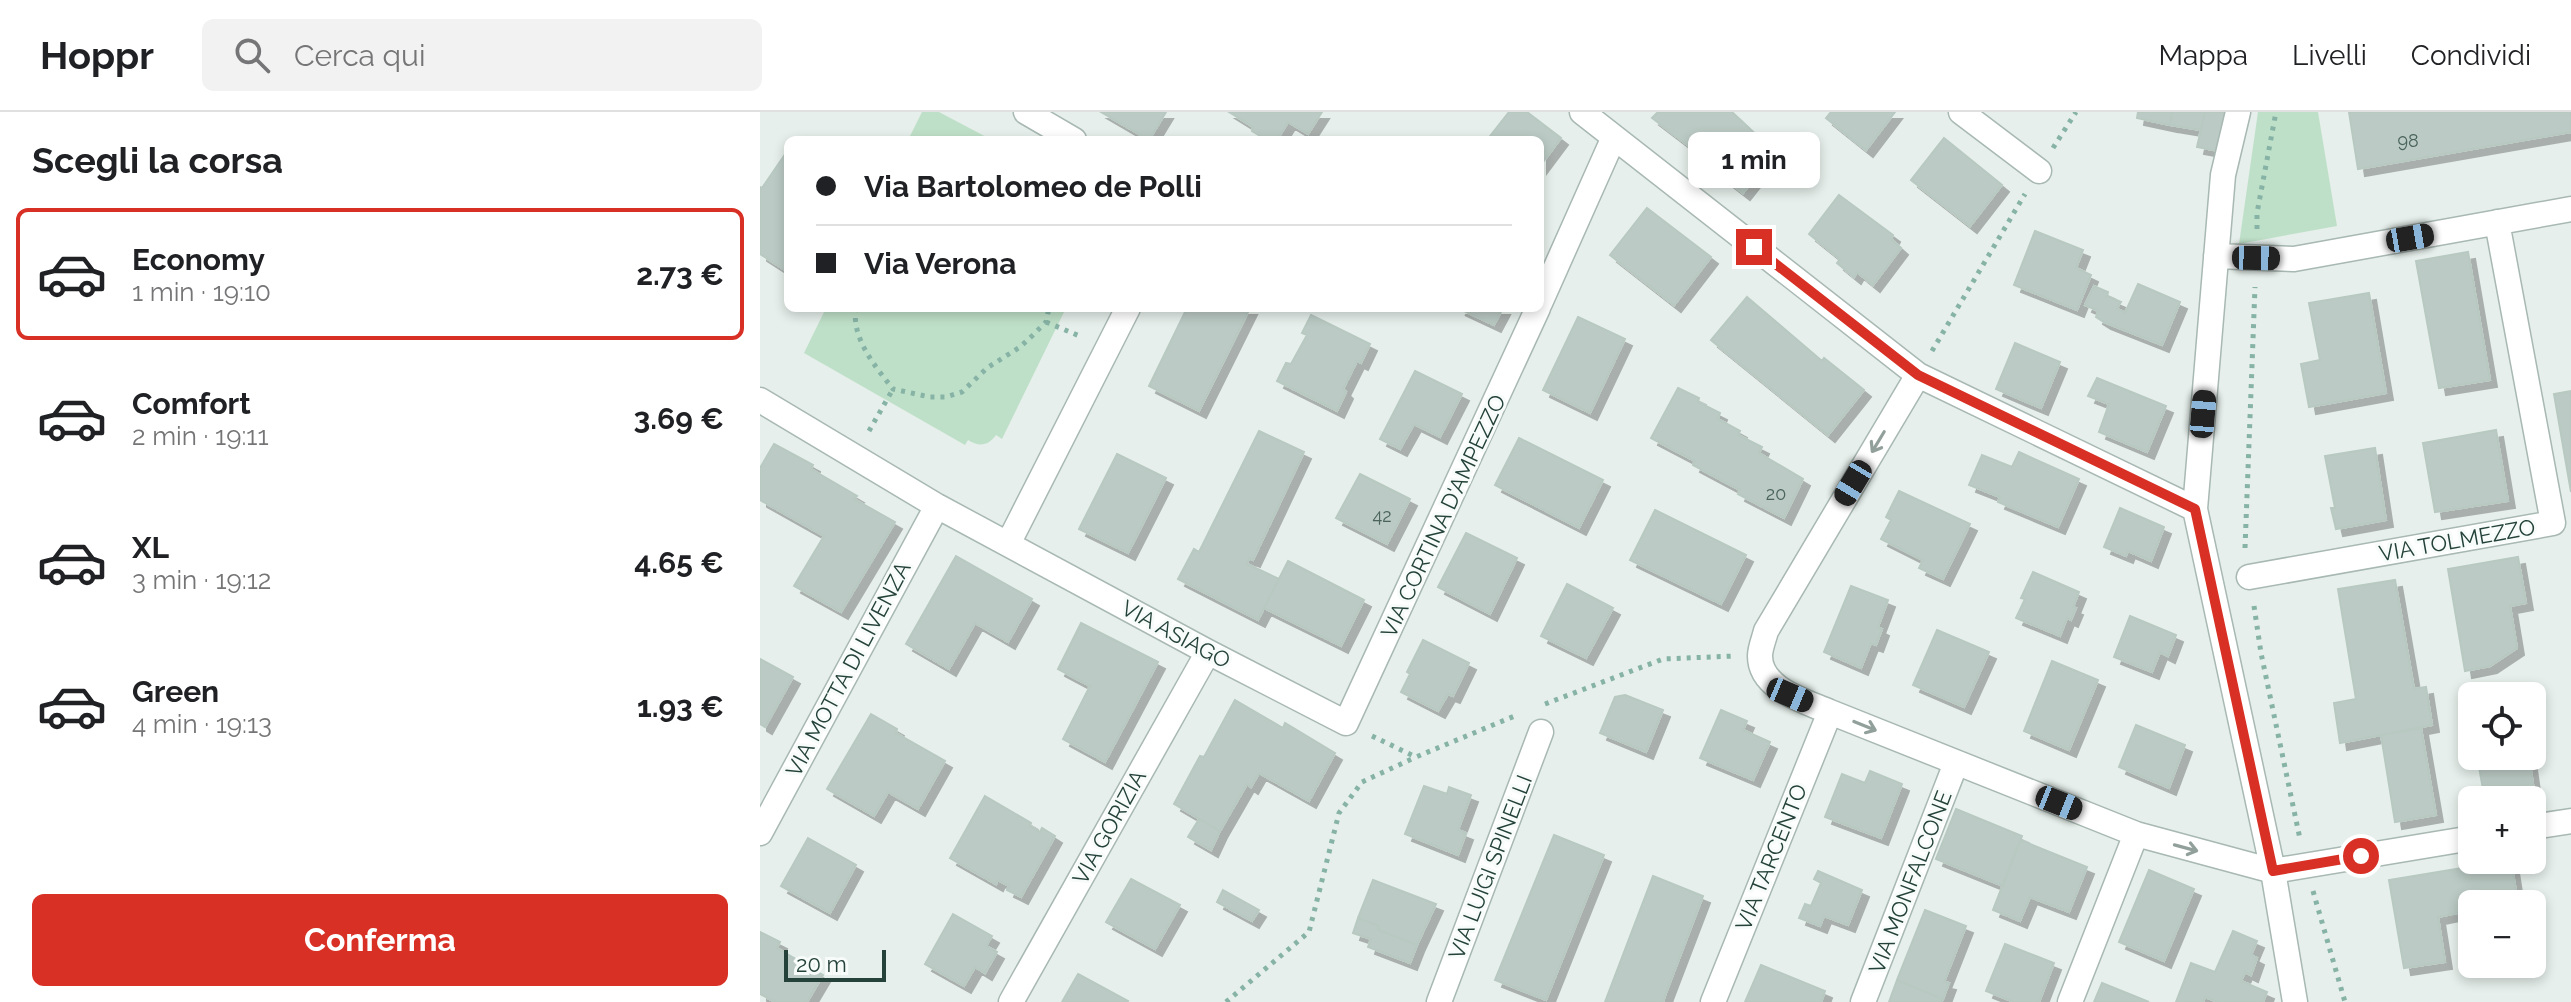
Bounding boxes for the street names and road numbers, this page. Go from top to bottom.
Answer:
street label: VIA CORTINA D'AMPEZZO [1375,390,1511,642]
street label: VIA TOLMEZZO [2377,513,2537,567]
street label: VIA MOTTA DI LIVENZA [780,557,916,781]
street label: VIA ASIAGO [1117,594,1235,674]
street label: VIA GORIZIA [1067,765,1151,889]
street label: VIA LUIGI SPINELLI [1443,771,1537,963]
street label: VIA TARCENTO [1730,780,1812,934]
street label: VIA MONFALCONE [1863,787,1957,977]

